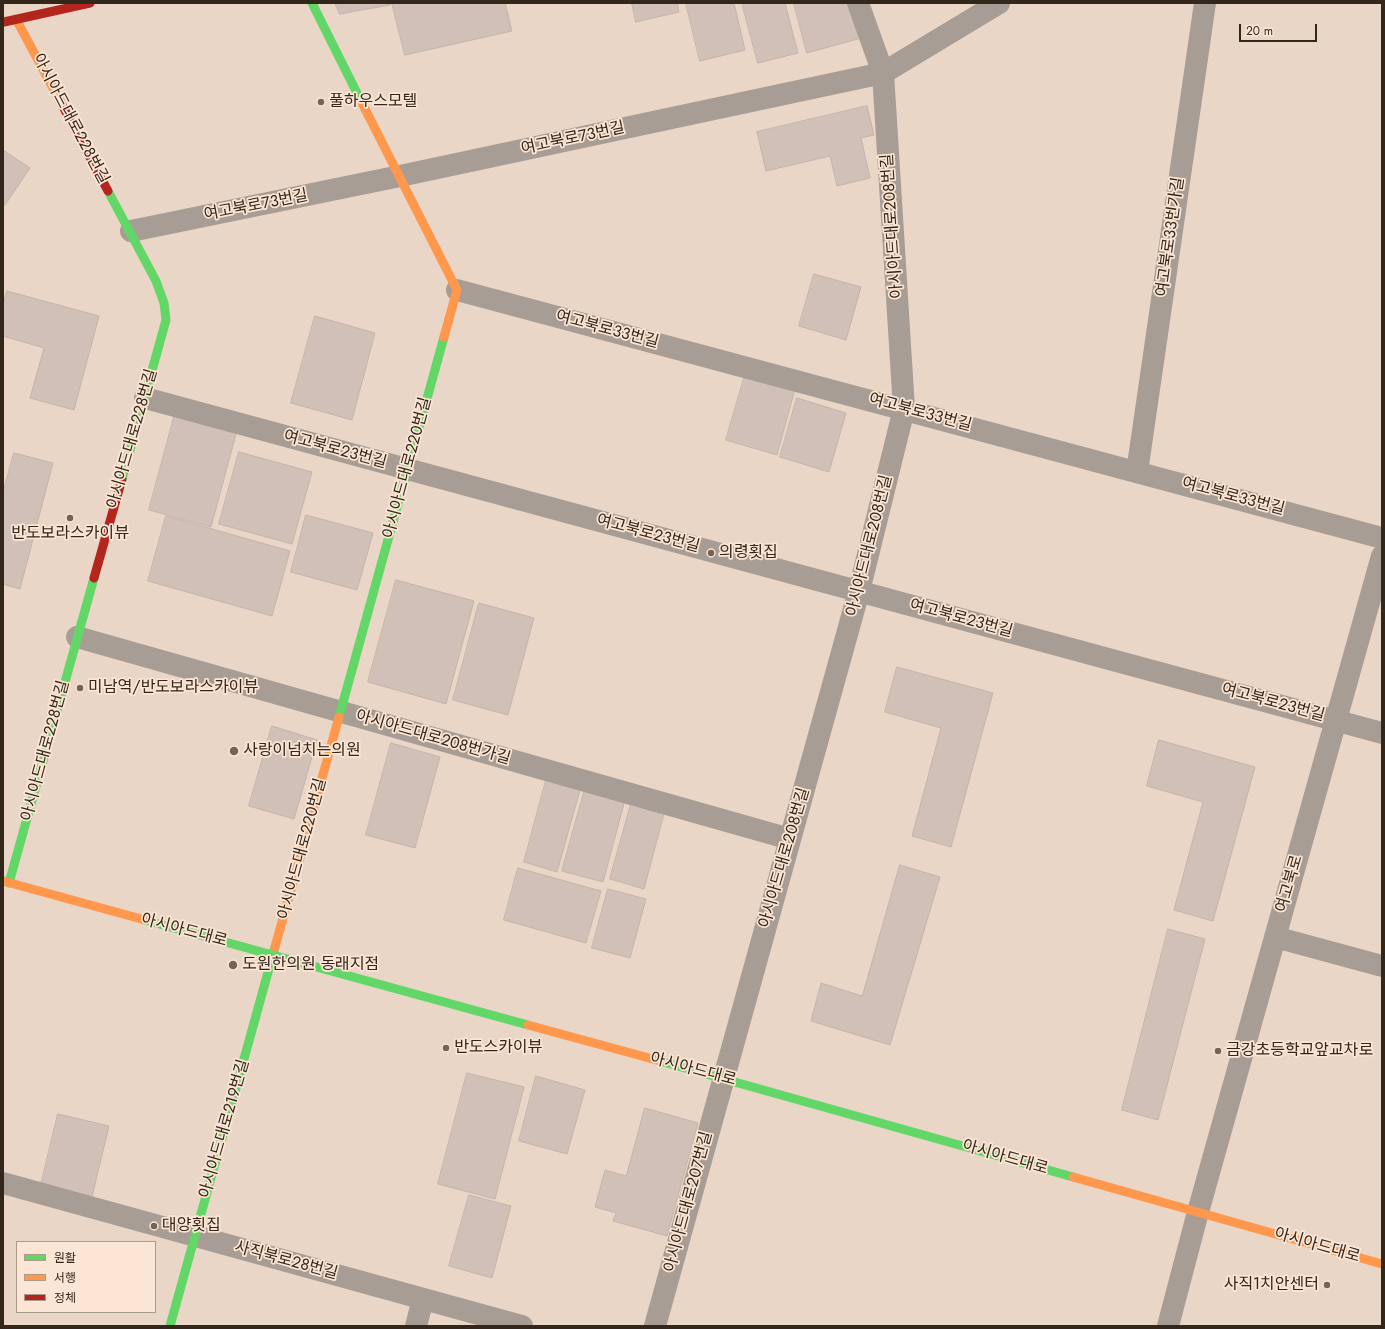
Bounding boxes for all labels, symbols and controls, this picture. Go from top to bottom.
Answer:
scale bar [1241,16,1319,42]
text: 20 m [1246,22,1273,40]
street label: 아시아드대로228번길 [28,51,112,187]
place label: 풀하우스모텔 [329,92,417,112]
marker: 풀하우스모텔 [316,97,326,107]
street label: 여고북로73번길 [519,119,627,159]
street label: 아시아드대로208번길 [878,153,908,299]
street label: 여고북로33번가길 [1153,176,1189,298]
street label: 여고북로73번길 [202,187,310,225]
street label: 여고북로33번길 [553,307,661,353]
street label: 아시아드대로228번길 [104,367,162,511]
street label: 여고북로33번길 [866,390,974,436]
street label: 아시아드대로220번길 [380,395,436,541]
street label: 여고북로23번길 [281,427,389,473]
street label: 아시아드대로208번길 [843,473,897,619]
street label: 여고북로33번길 [1179,474,1287,520]
street label: 여고북로23번길 [594,511,702,557]
marker: 반도보라스카이뷰 [65,513,75,523]
place label: 반도보라스카이뷰 [11,524,129,544]
place label: 의령횟집 [719,543,778,563]
marker: 의령횟집 [706,548,716,558]
street label: 여고북로23번길 [907,596,1015,642]
place label: 미남역/반도보라스카이뷰 [88,678,258,698]
street label: 아시아드대로228번길 [18,679,74,823]
street label: 여고북로23번길 [1219,680,1327,726]
marker: 미남역/반도보라스카이뷰 [75,683,85,693]
street label: 아시아드대로208번가길 [353,707,513,769]
place label: 사랑이넘치는의원 [243,741,361,761]
marker: 사랑이넘치는의원 [228,745,240,757]
street label: 아시아드대로220번길 [275,776,331,922]
street label: 아시아드대로208번길 [756,786,814,930]
street label: 여고북로 [1273,853,1307,915]
street label: 아시아드대로 [139,910,229,952]
place label: 도원한의원 동래지점 [242,955,379,975]
marker: 도원한의원 동래지점 [227,959,239,971]
place label: 반도스카이뷰 [454,1038,542,1058]
place label: 금강초등학교앞교차로 [1226,1041,1373,1061]
marker: 반도스카이뷰 [441,1043,451,1053]
marker: 금강초등학교앞교차로 [1213,1046,1223,1056]
street label: 아시아드대로 [648,1049,738,1091]
street label: 아시아드대로219번길 [196,1057,254,1201]
street label: 아시아드대로207번길 [661,1130,717,1274]
street label: 아시아드대로 [960,1137,1050,1179]
place label: 대양횟집 [162,1216,221,1236]
marker: 대양횟집 [149,1221,159,1231]
street label: 아시아드대로 [1272,1225,1362,1267]
street label: 사직북로28번길 [232,1238,340,1284]
legend [16,1241,156,1313]
text: 원활 [54,1249,76,1267]
text: 서행 [54,1269,76,1287]
place label: 사직1치안센터 [1223,1275,1319,1295]
marker: 사직1치안센터 [1322,1280,1332,1290]
text: 정체 [54,1289,76,1307]

